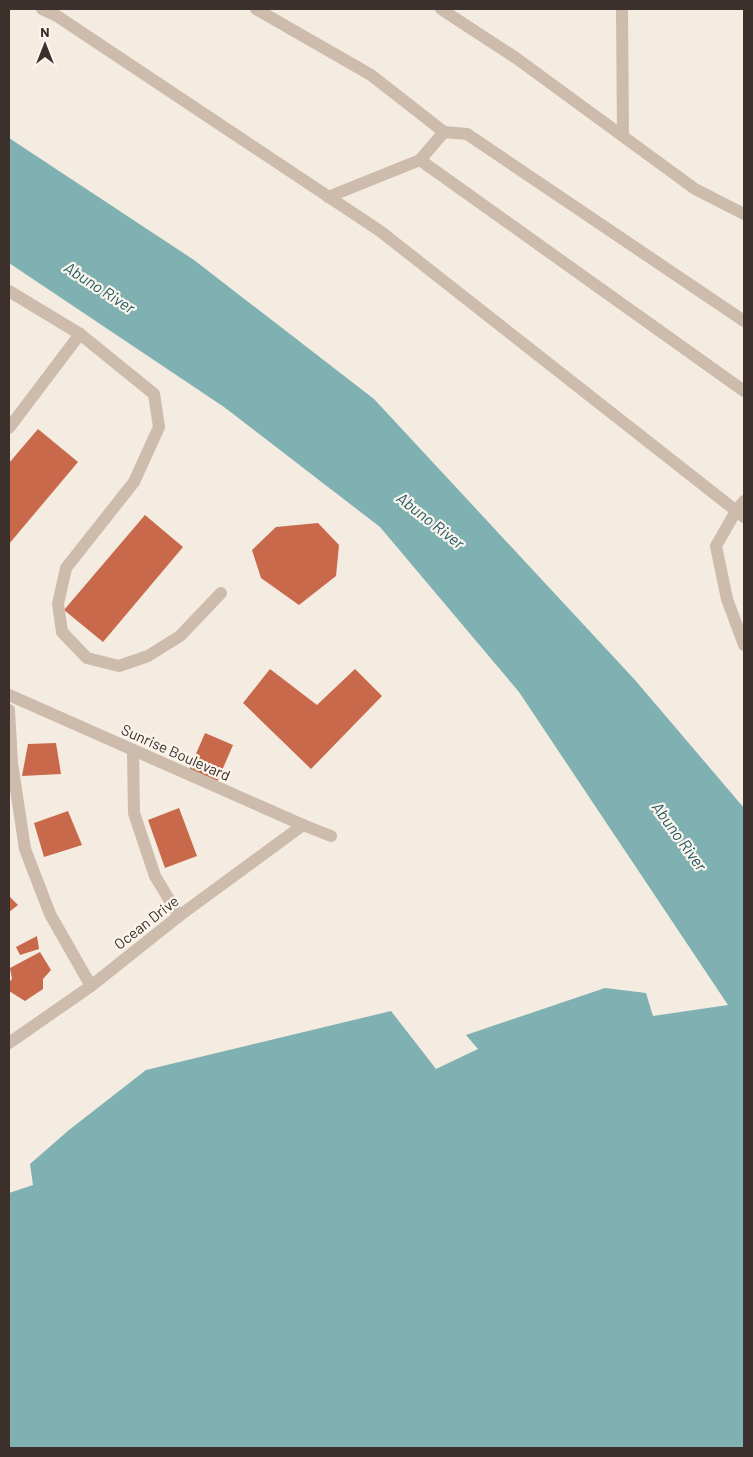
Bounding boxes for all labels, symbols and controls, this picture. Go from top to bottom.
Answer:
north arrow [20,20,70,70]
text: N [40,23,50,40]
water label: Abuno River [61,257,140,318]
water label: Abuno River [393,488,470,553]
street label: Sunrise Boulevard [119,720,233,784]
water label: Abuno River [649,798,712,875]
street label: Ocean Drive [110,891,182,953]

